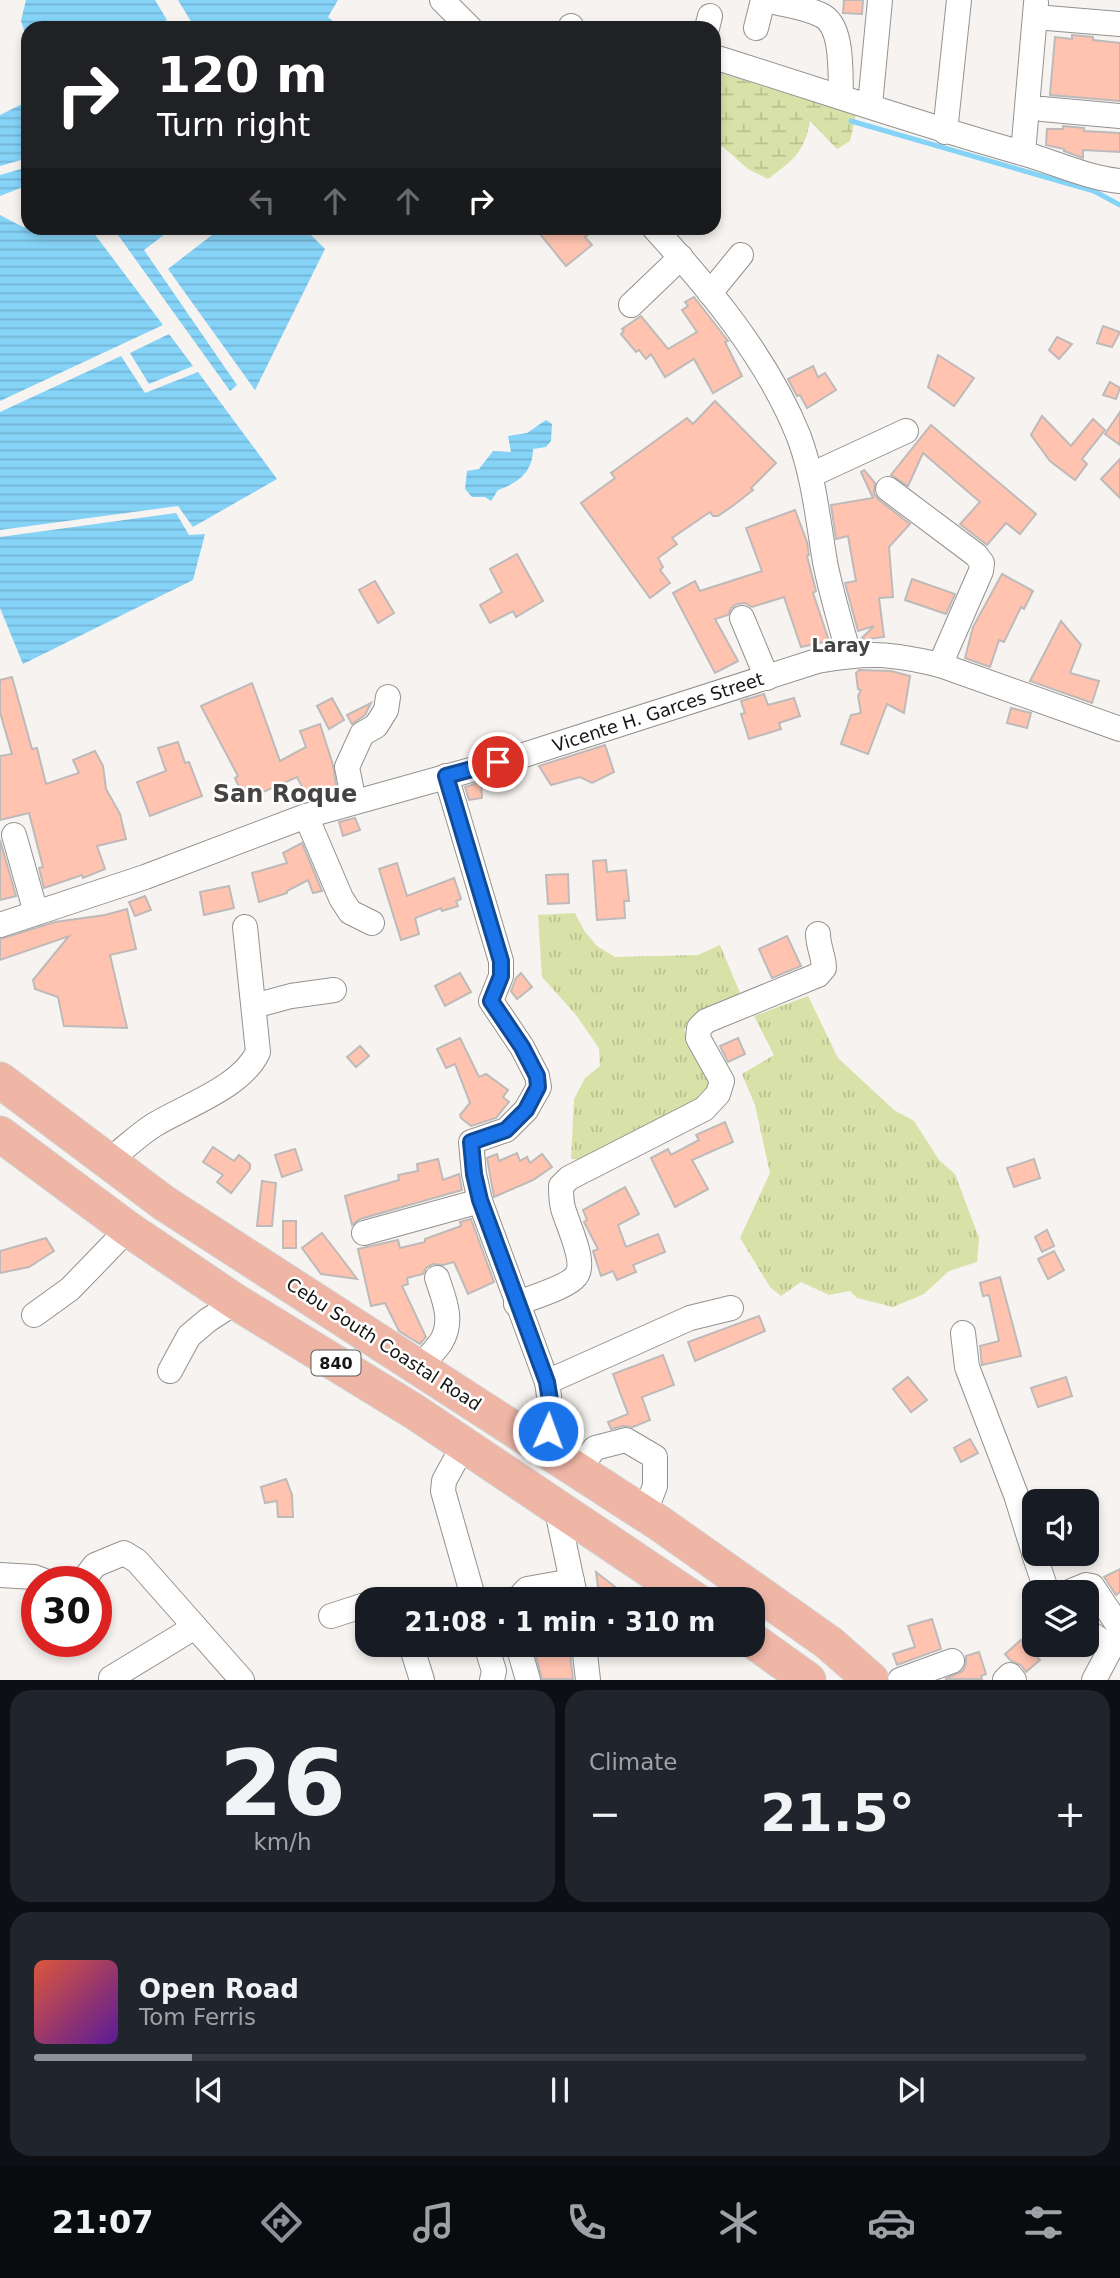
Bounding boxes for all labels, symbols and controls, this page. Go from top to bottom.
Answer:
text: 120 m [157,47,327,104]
icon: right [42,49,133,140]
text: Turn right [157,106,310,144]
icon: left [243,182,281,220]
icon: ahead [316,182,354,220]
icon: ahead [389,182,427,220]
icon: right [462,182,500,220]
district label: Laray [812,634,871,656]
street label: Vicente H. Garces Street [550,668,766,756]
pin [468,732,528,792]
icon: arrive [479,743,517,781]
district label: San Roque [213,780,357,808]
street label: Cebu South Coastal Road [283,1273,485,1415]
road number: 840 [312,1350,360,1376]
position arrow [511,1394,585,1468]
map controls [1022,1489,1099,1657]
button: sound [1022,1489,1099,1566]
speed limit sign: 30 [21,1566,112,1657]
button: layers [1022,1580,1099,1657]
text: 21:08 · 1 min · 310 m [405,1607,715,1637]
text: 26 [219,1731,346,1836]
text: Climate [589,1749,678,1775]
text: 21.5° [760,1783,915,1843]
text: − [589,1792,621,1836]
text: + [1054,1792,1086,1836]
text: km/h [253,1829,312,1855]
text: Open Road [139,1974,299,2004]
text: Tom Ferris [139,2004,256,2030]
icon: previous [190,2071,228,2109]
icon: pause [541,2071,579,2109]
icon: next [892,2071,930,2109]
icon: directions [257,2198,306,2247]
icon: music [409,2198,458,2247]
icon: phone [562,2198,611,2247]
icon: climate [714,2198,763,2247]
icon: car [867,2198,916,2247]
icon: filters [1019,2198,1068,2247]
text: 21:07 [52,2203,154,2241]

